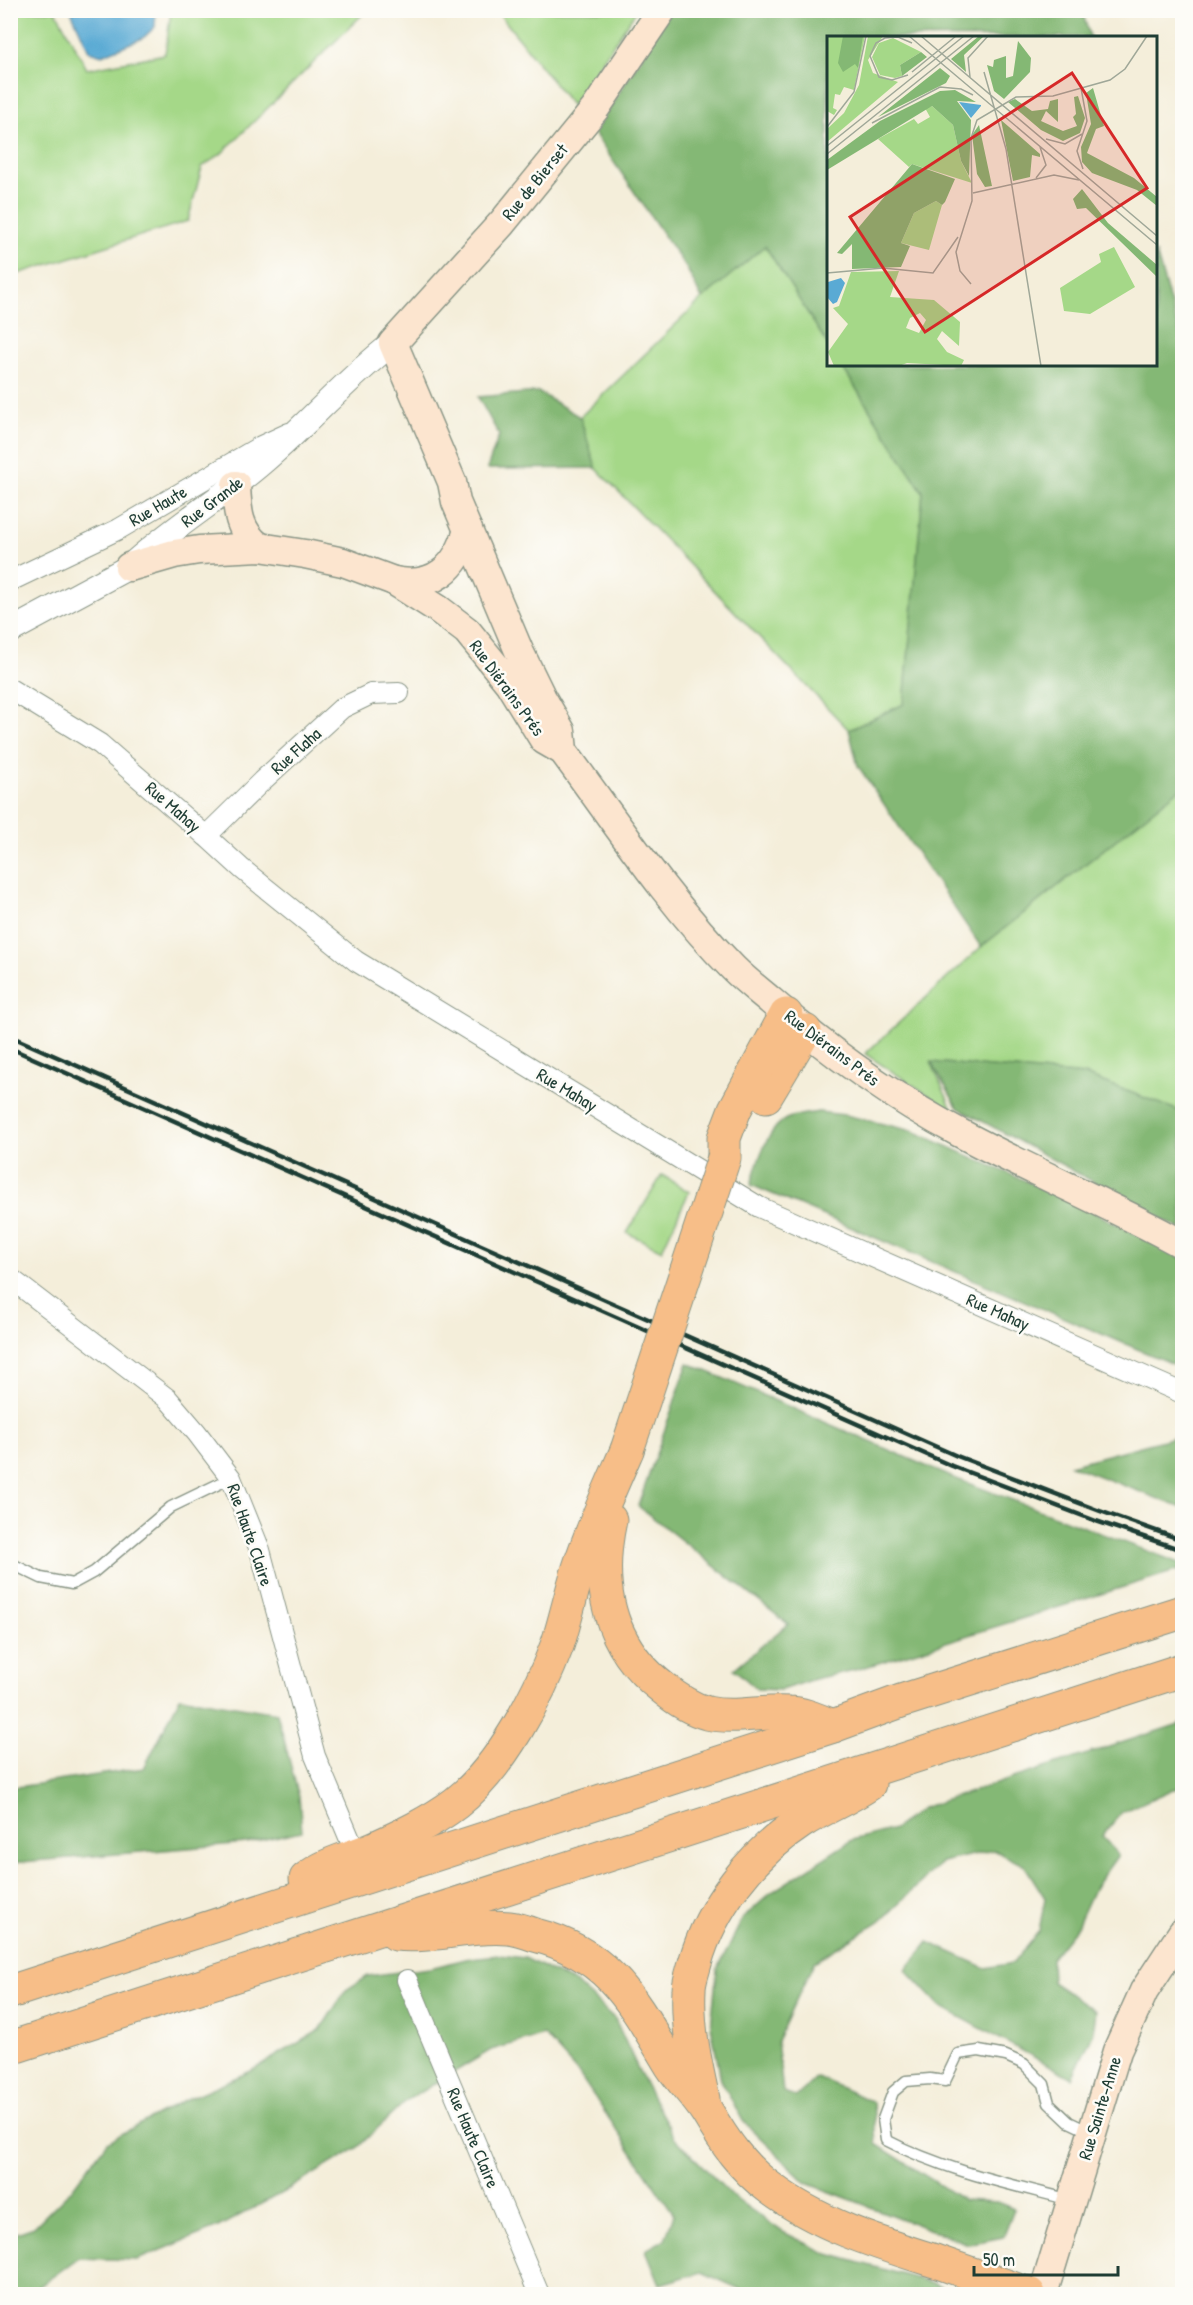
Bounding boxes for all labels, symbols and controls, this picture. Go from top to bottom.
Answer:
inset map [827,36,1157,366]
street label: Rue de Bierset [496,137,574,226]
street label: Rue Grande [176,470,248,533]
street label: Rue Haute [124,479,191,532]
street label: Rue Diérains Prés [464,635,551,741]
street label: Rue Flaha [265,721,326,780]
street label: Rue Mahay [140,775,207,838]
street label: Rue Diérains Prés [780,1004,885,1092]
street label: Rue Mahay [532,1062,603,1118]
street label: Rue Mahay [963,1287,1034,1337]
street label: Rue Haute Claire [221,1480,280,1589]
street label: Rue Sainte-Anne [1072,2053,1127,2163]
street label: Rue Haute Claire [441,2084,506,2192]
scale bar [974,2239,1118,2277]
text: 50 m [983,2247,1015,2272]

